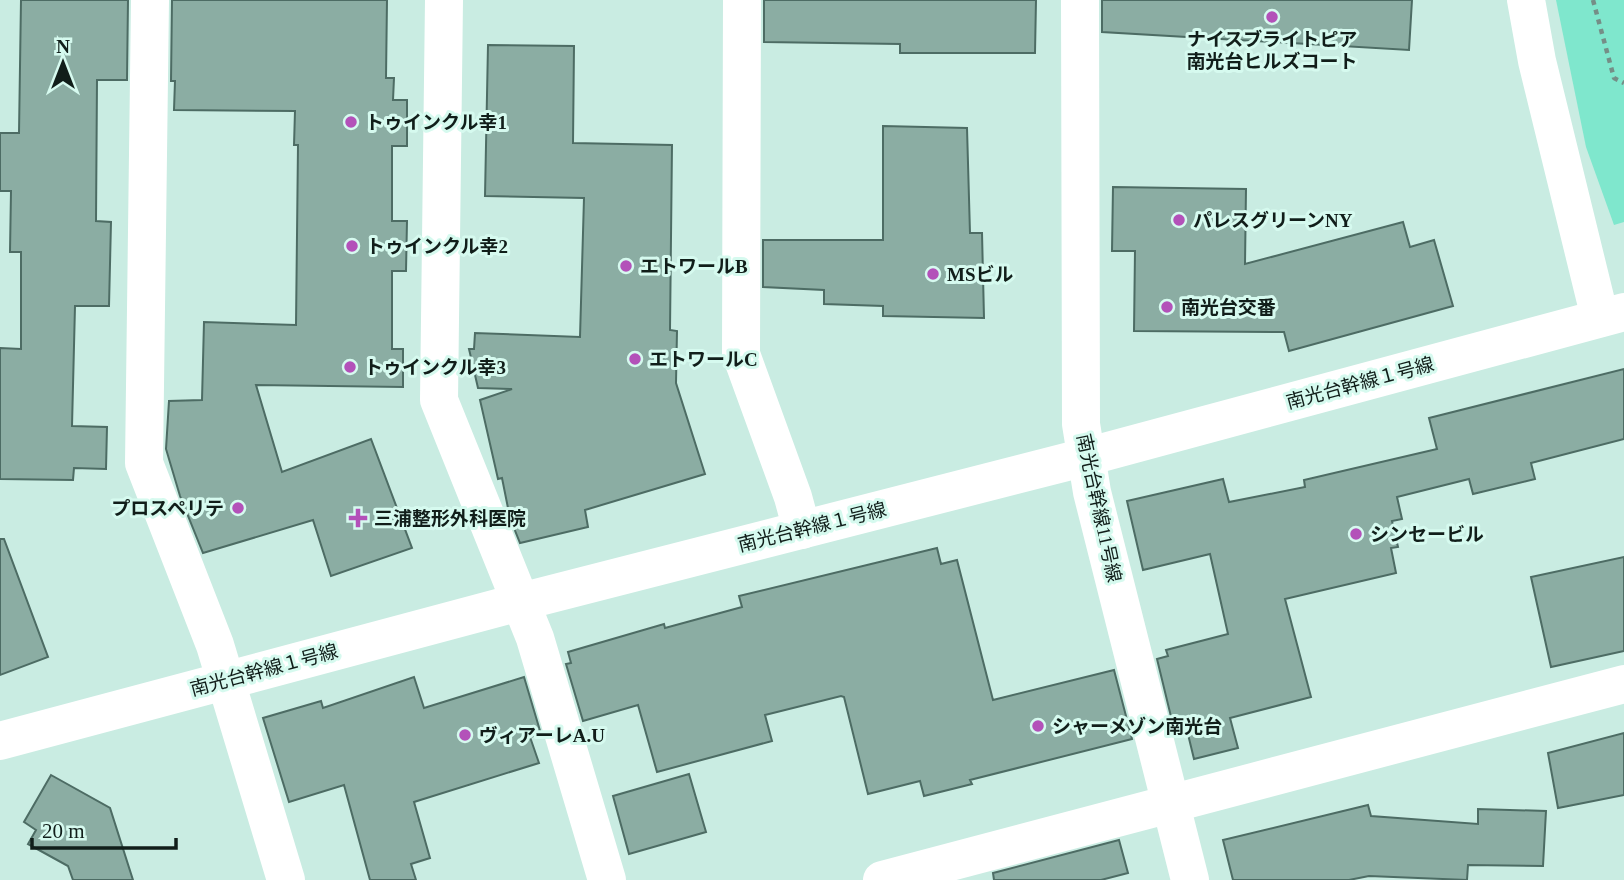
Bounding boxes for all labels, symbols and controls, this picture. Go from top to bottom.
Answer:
marker: ナイスブライトピア 南光台ヒルズコート [1264,9,1280,25]
north arrow [28,28,98,98]
place label: ナイスブライトピア 南光台ヒルズコート [1186,29,1358,72]
text: N [56,36,70,57]
place label: トゥインクル幸1 [365,112,507,133]
marker: トゥインクル幸1 [343,114,359,130]
place label: パレスグリーンNY [1193,210,1353,231]
marker: パレスグリーンNY [1171,212,1187,228]
place label: トゥインクル幸2 [366,236,508,257]
marker: トゥインクル幸2 [344,238,360,254]
place label: エトワールB [640,256,748,277]
marker: エトワールB [618,258,634,274]
place label: MSビル [947,264,1014,285]
marker: MSビル [925,266,941,282]
place label: 南光台交番 [1181,297,1276,318]
marker: 南光台交番 [1159,299,1175,315]
place label: エトワールC [649,349,758,370]
marker: エトワールC [627,351,643,367]
street label: 南光台幹線１号線 [1284,353,1436,413]
place label: トゥインクル幸3 [364,357,506,378]
marker: トゥインクル幸3 [342,359,358,375]
street label: 南光台幹線11号線 [1073,432,1125,584]
place label: プロスペリテ [111,498,224,519]
street label: 南光台幹線１号線 [736,498,888,556]
marker: プロスペリテ [230,500,246,516]
marker: 三浦整形外科医院 [348,508,368,528]
place label: 三浦整形外科医院 [374,508,526,529]
place label: シンセービル [1370,524,1484,545]
marker: シンセービル [1348,526,1364,542]
street label: 南光台幹線１号線 [188,640,340,700]
place label: シャーメゾン南光台 [1052,716,1222,737]
marker: シャーメゾン南光台 [1030,718,1046,734]
place label: ヴィアーレA.U [479,725,605,746]
marker: ヴィアーレA.U [457,727,473,743]
scale bar [32,806,175,850]
text: 20 m [42,819,85,843]

